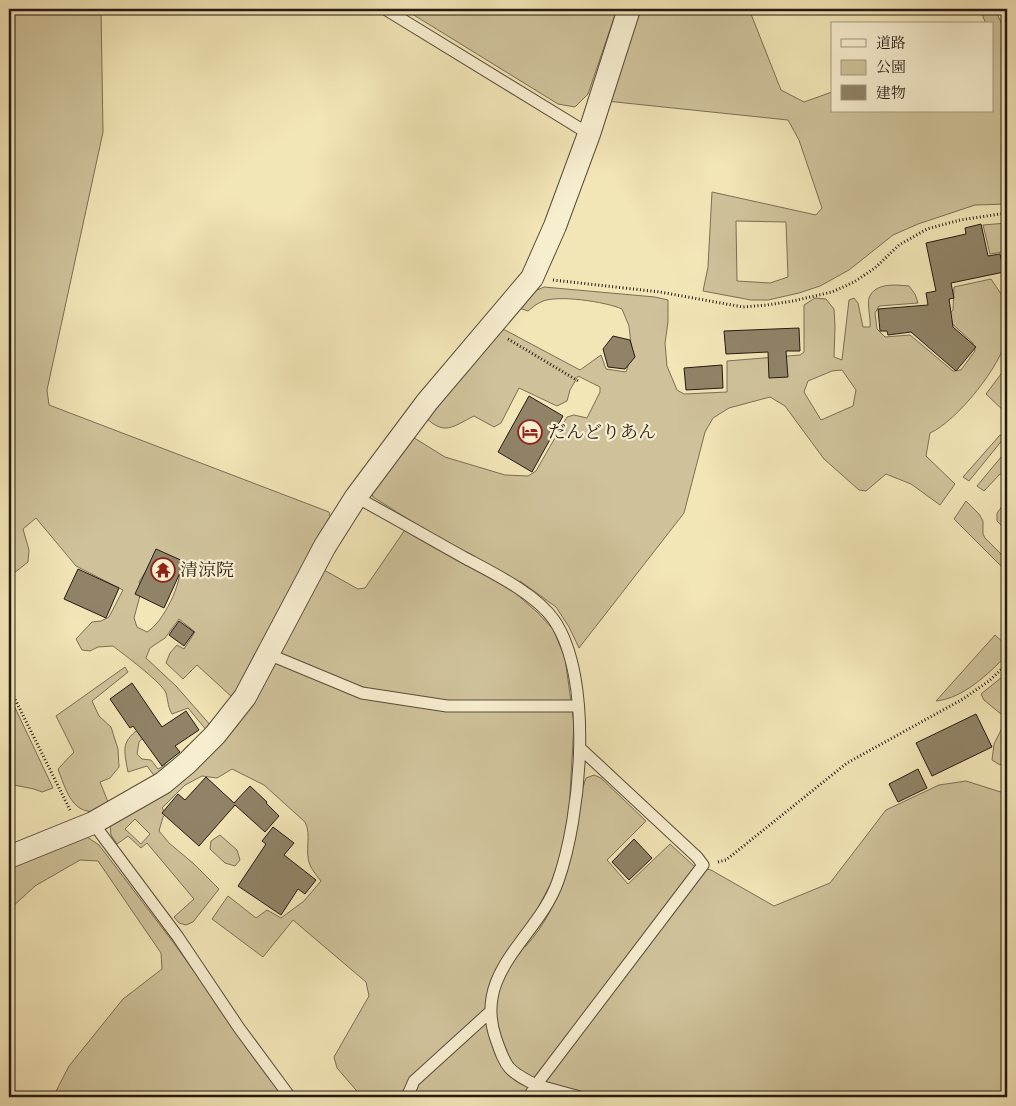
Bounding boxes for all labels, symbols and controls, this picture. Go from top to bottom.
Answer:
legend [831,22,994,112]
text: 道路 [876,34,906,53]
text: 公園 [876,58,906,77]
text: 建物 [876,84,906,103]
hotel icon: だんどりあん [517,419,543,445]
place label: だんどりあん [548,421,656,444]
temple icon: 清涼院 [150,557,176,583]
place label: 清涼院 [180,559,234,582]

